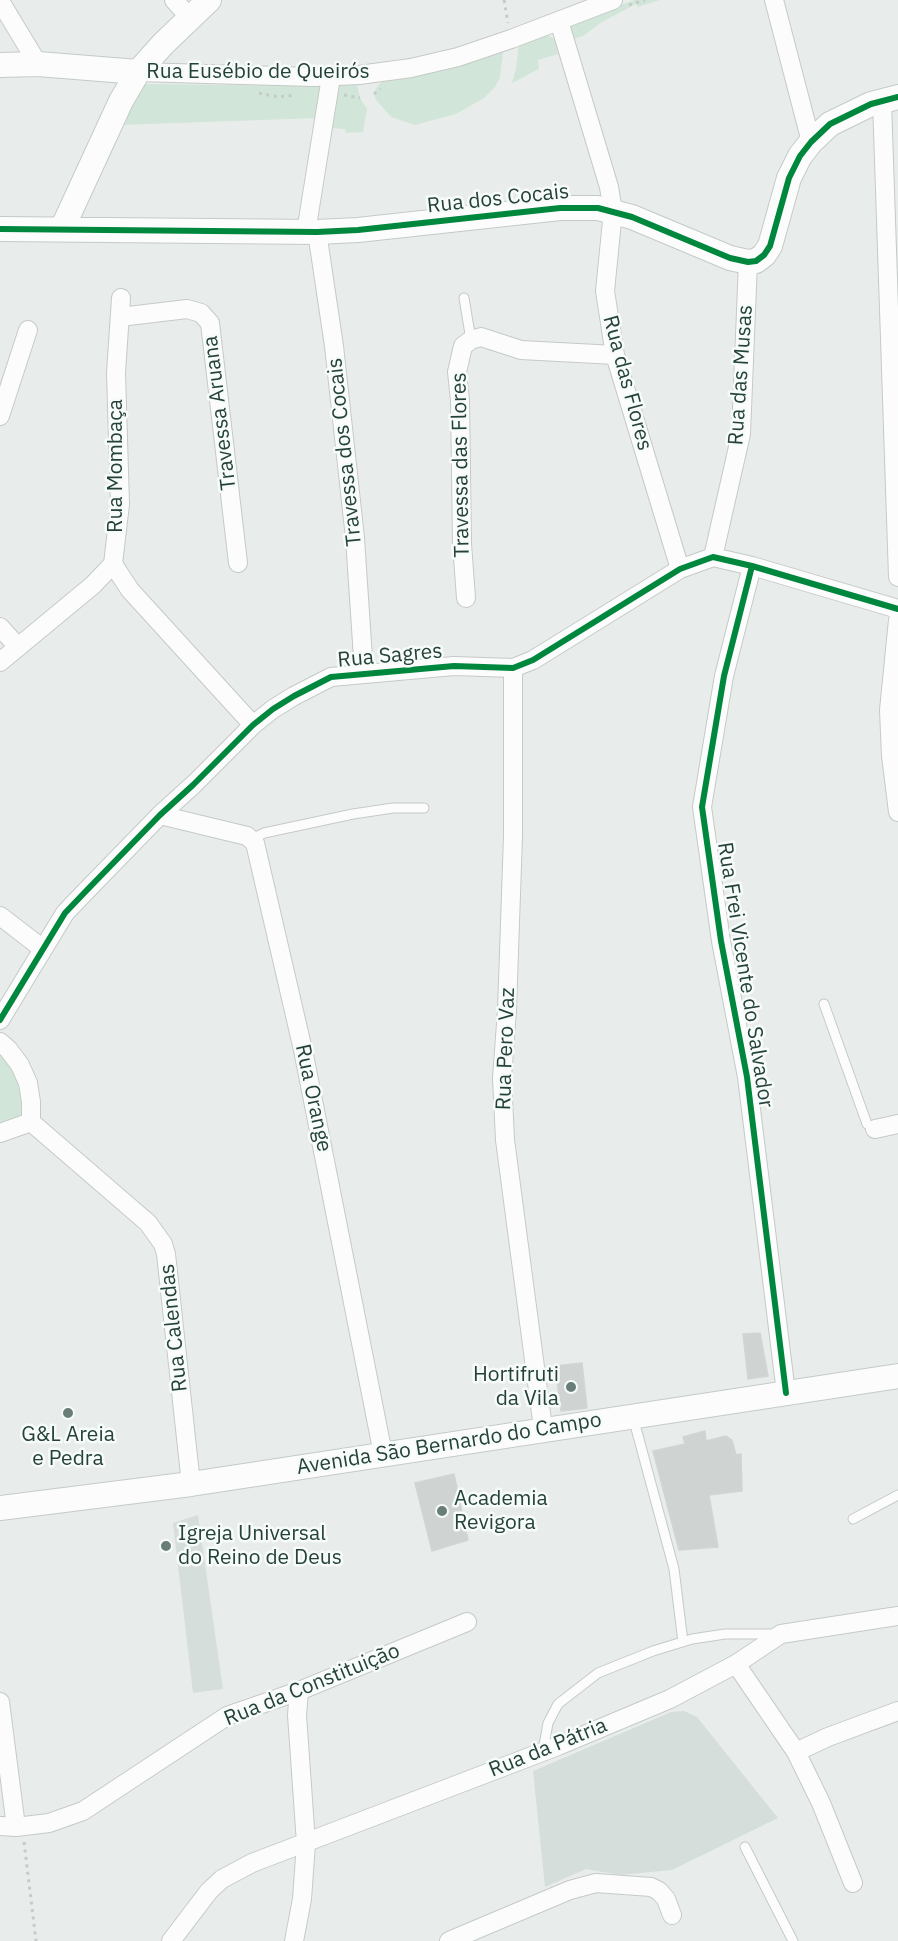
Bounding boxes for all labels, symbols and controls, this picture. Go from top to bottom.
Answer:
street label: Rua Eusébio de Queirós [146,59,370,85]
street label: Rua dos Cocais [426,179,570,219]
street label: Rua das Musas [724,304,758,446]
street label: Rua das Flores [597,313,657,453]
street label: Travessa Aruana [198,334,242,492]
street label: Travessa dos Cocais [323,357,367,547]
street label: Travessa das Flores [447,372,475,558]
street label: Rua Mombaça [103,399,129,533]
street label: Rua Sagres [336,639,444,673]
street label: Rua Frei Vicente do Salvador [712,840,778,1110]
street label: Rua Pero Vaz [491,987,521,1111]
street label: Rua Orange [289,1042,337,1154]
street label: Rua Calendas [155,1263,193,1393]
place label: Hortifruti da Vila [473,1362,559,1412]
marker: Hortifruti da Vila [564,1380,578,1394]
marker: G&L Areia e Pedra [61,1406,75,1420]
street label: Avenida São Bernardo do Campo [295,1407,603,1481]
place label: G&L Areia e Pedra [21,1422,115,1472]
place label: Academia Revigora [454,1486,548,1536]
marker: Academia Revigora [435,1504,449,1518]
place label: Igreja Universal do Reino de Deus [178,1521,342,1571]
marker: Igreja Universal do Reino de Deus [159,1539,173,1553]
street label: Rua da Constituição [220,1638,404,1732]
street label: Rua da Pátria [485,1713,611,1783]

